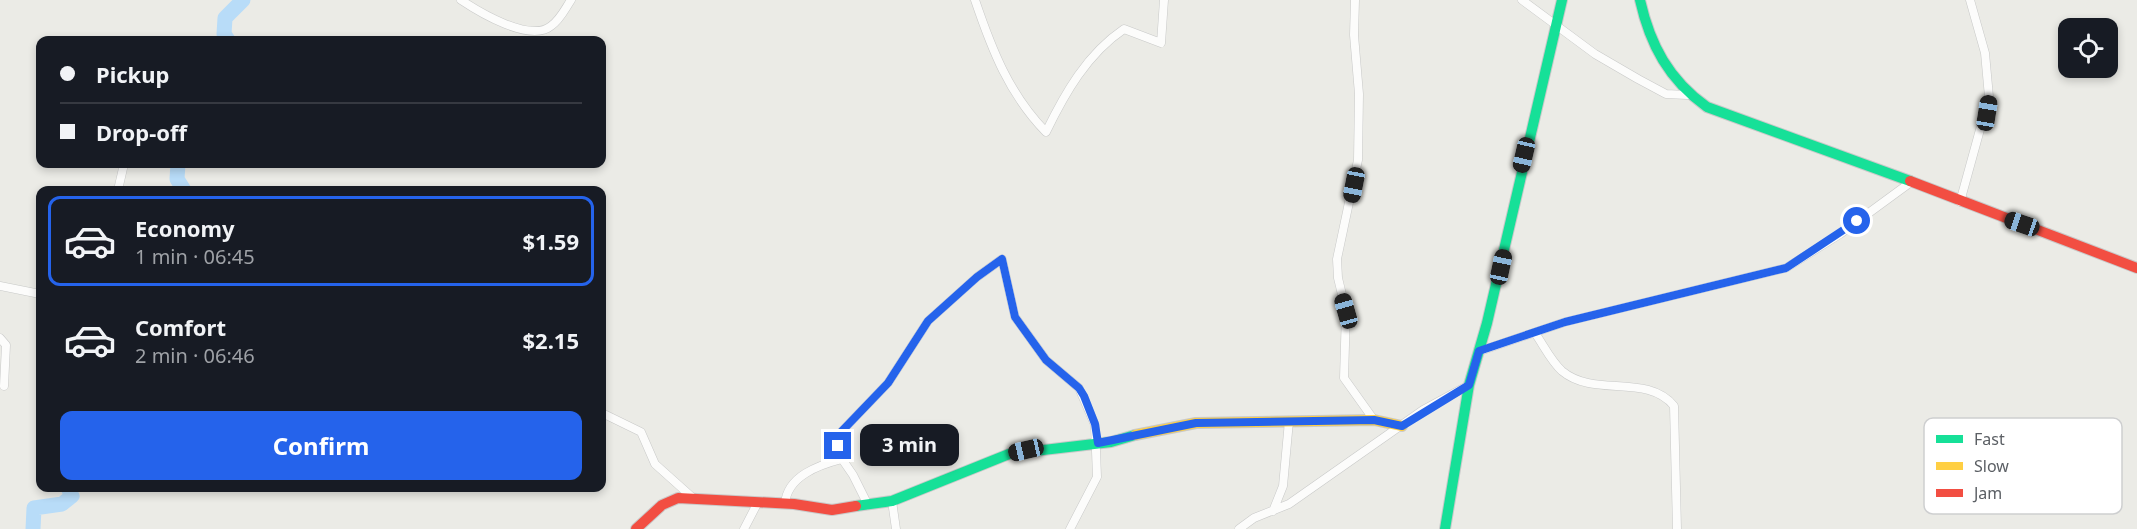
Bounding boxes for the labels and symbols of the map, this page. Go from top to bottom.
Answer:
car [1975,94,1999,132]
car [1511,135,1537,175]
car [1342,166,1366,204]
route start [1843,207,1870,234]
car [2002,210,2042,238]
car [1488,248,1514,286]
car [1332,291,1360,331]
legend [1924,418,2122,514]
callout: 3 min [859,425,958,467]
text: Fast [1974,428,2005,450]
route end [824,432,851,459]
car [1006,437,1046,463]
text: Slow [1974,455,2009,477]
text: Jam [1972,482,2002,504]

